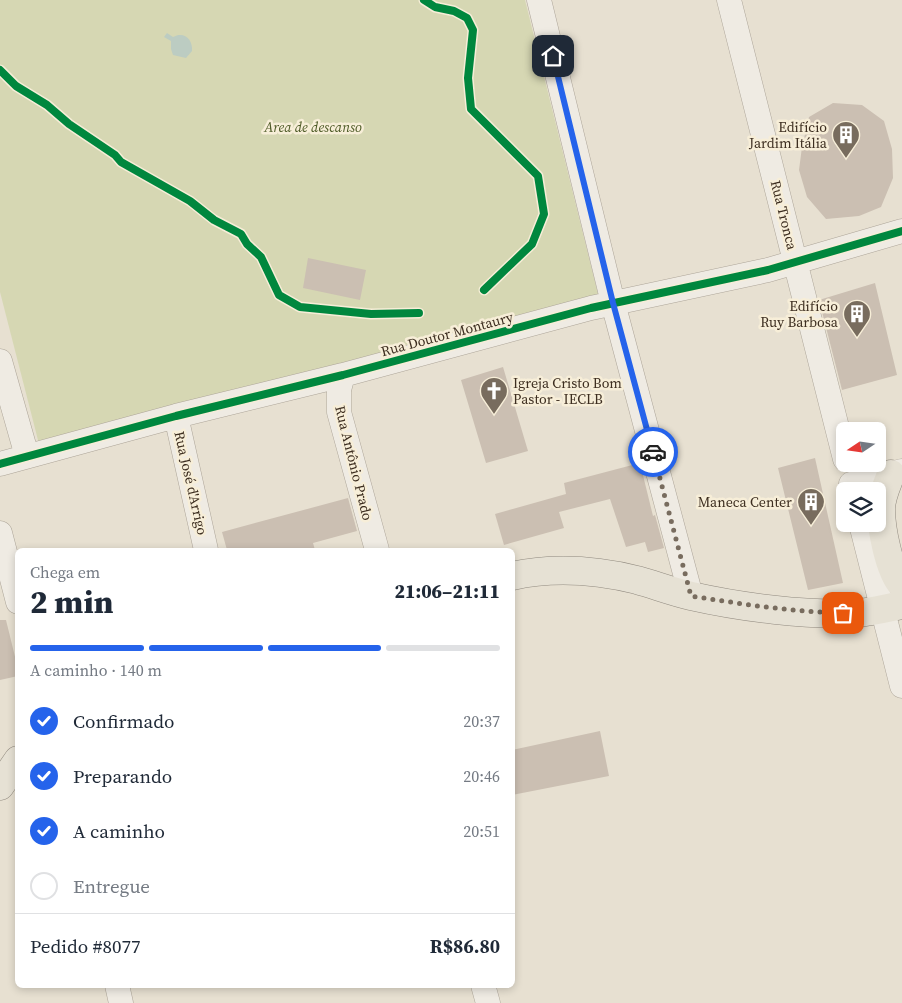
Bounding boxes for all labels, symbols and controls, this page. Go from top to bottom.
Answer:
pin [532,35,574,77]
icon: home [539,42,567,70]
park label: Area de descanso [263,117,362,137]
place label: Edifício Jardim Itália [748,117,828,153]
building icon: Edifício Jardim Itália [831,120,861,159]
street label: Rua Tronca [766,178,803,253]
place label: Edifício Ruy Barbosa [760,296,839,332]
building icon: Edifício Ruy Barbosa [842,299,872,338]
street label: Rua Doutor Montaury [379,307,516,361]
place label: Igreja Cristo Bom Pastor - IECLB [513,373,622,409]
church icon: Igreja Cristo Bom Pastor - IECLB [479,376,509,415]
street label: Rua Antônio Prado [330,403,378,523]
north arrow [836,422,886,472]
map controls [836,422,886,532]
courier [628,427,678,477]
street label: Rua José d'Arrigo [169,429,213,537]
icon: car [639,438,667,466]
button: layers [836,482,886,532]
building icon: Maneca Center [796,487,826,526]
place label: Maneca Center [698,492,792,512]
text: Chega em [30,561,100,583]
text: 21:06–21:11 [395,578,500,604]
text: 2 min [30,580,113,624]
pin [822,592,864,634]
icon: bag [829,599,857,627]
text: A caminho · 140 m [30,659,162,681]
icon: check [30,707,58,735]
text: Confirmado [73,708,175,734]
text: 20:37 [463,710,500,732]
icon: check [30,762,58,790]
text: Preparando [73,763,172,789]
text: 20:46 [463,765,500,787]
icon: check [30,817,58,845]
text: A caminho [73,818,165,844]
text: 20:51 [463,820,500,842]
text: Entregue [73,873,150,899]
text: Pedido #8077 [30,933,141,959]
text: R$86.80 [430,933,500,959]

